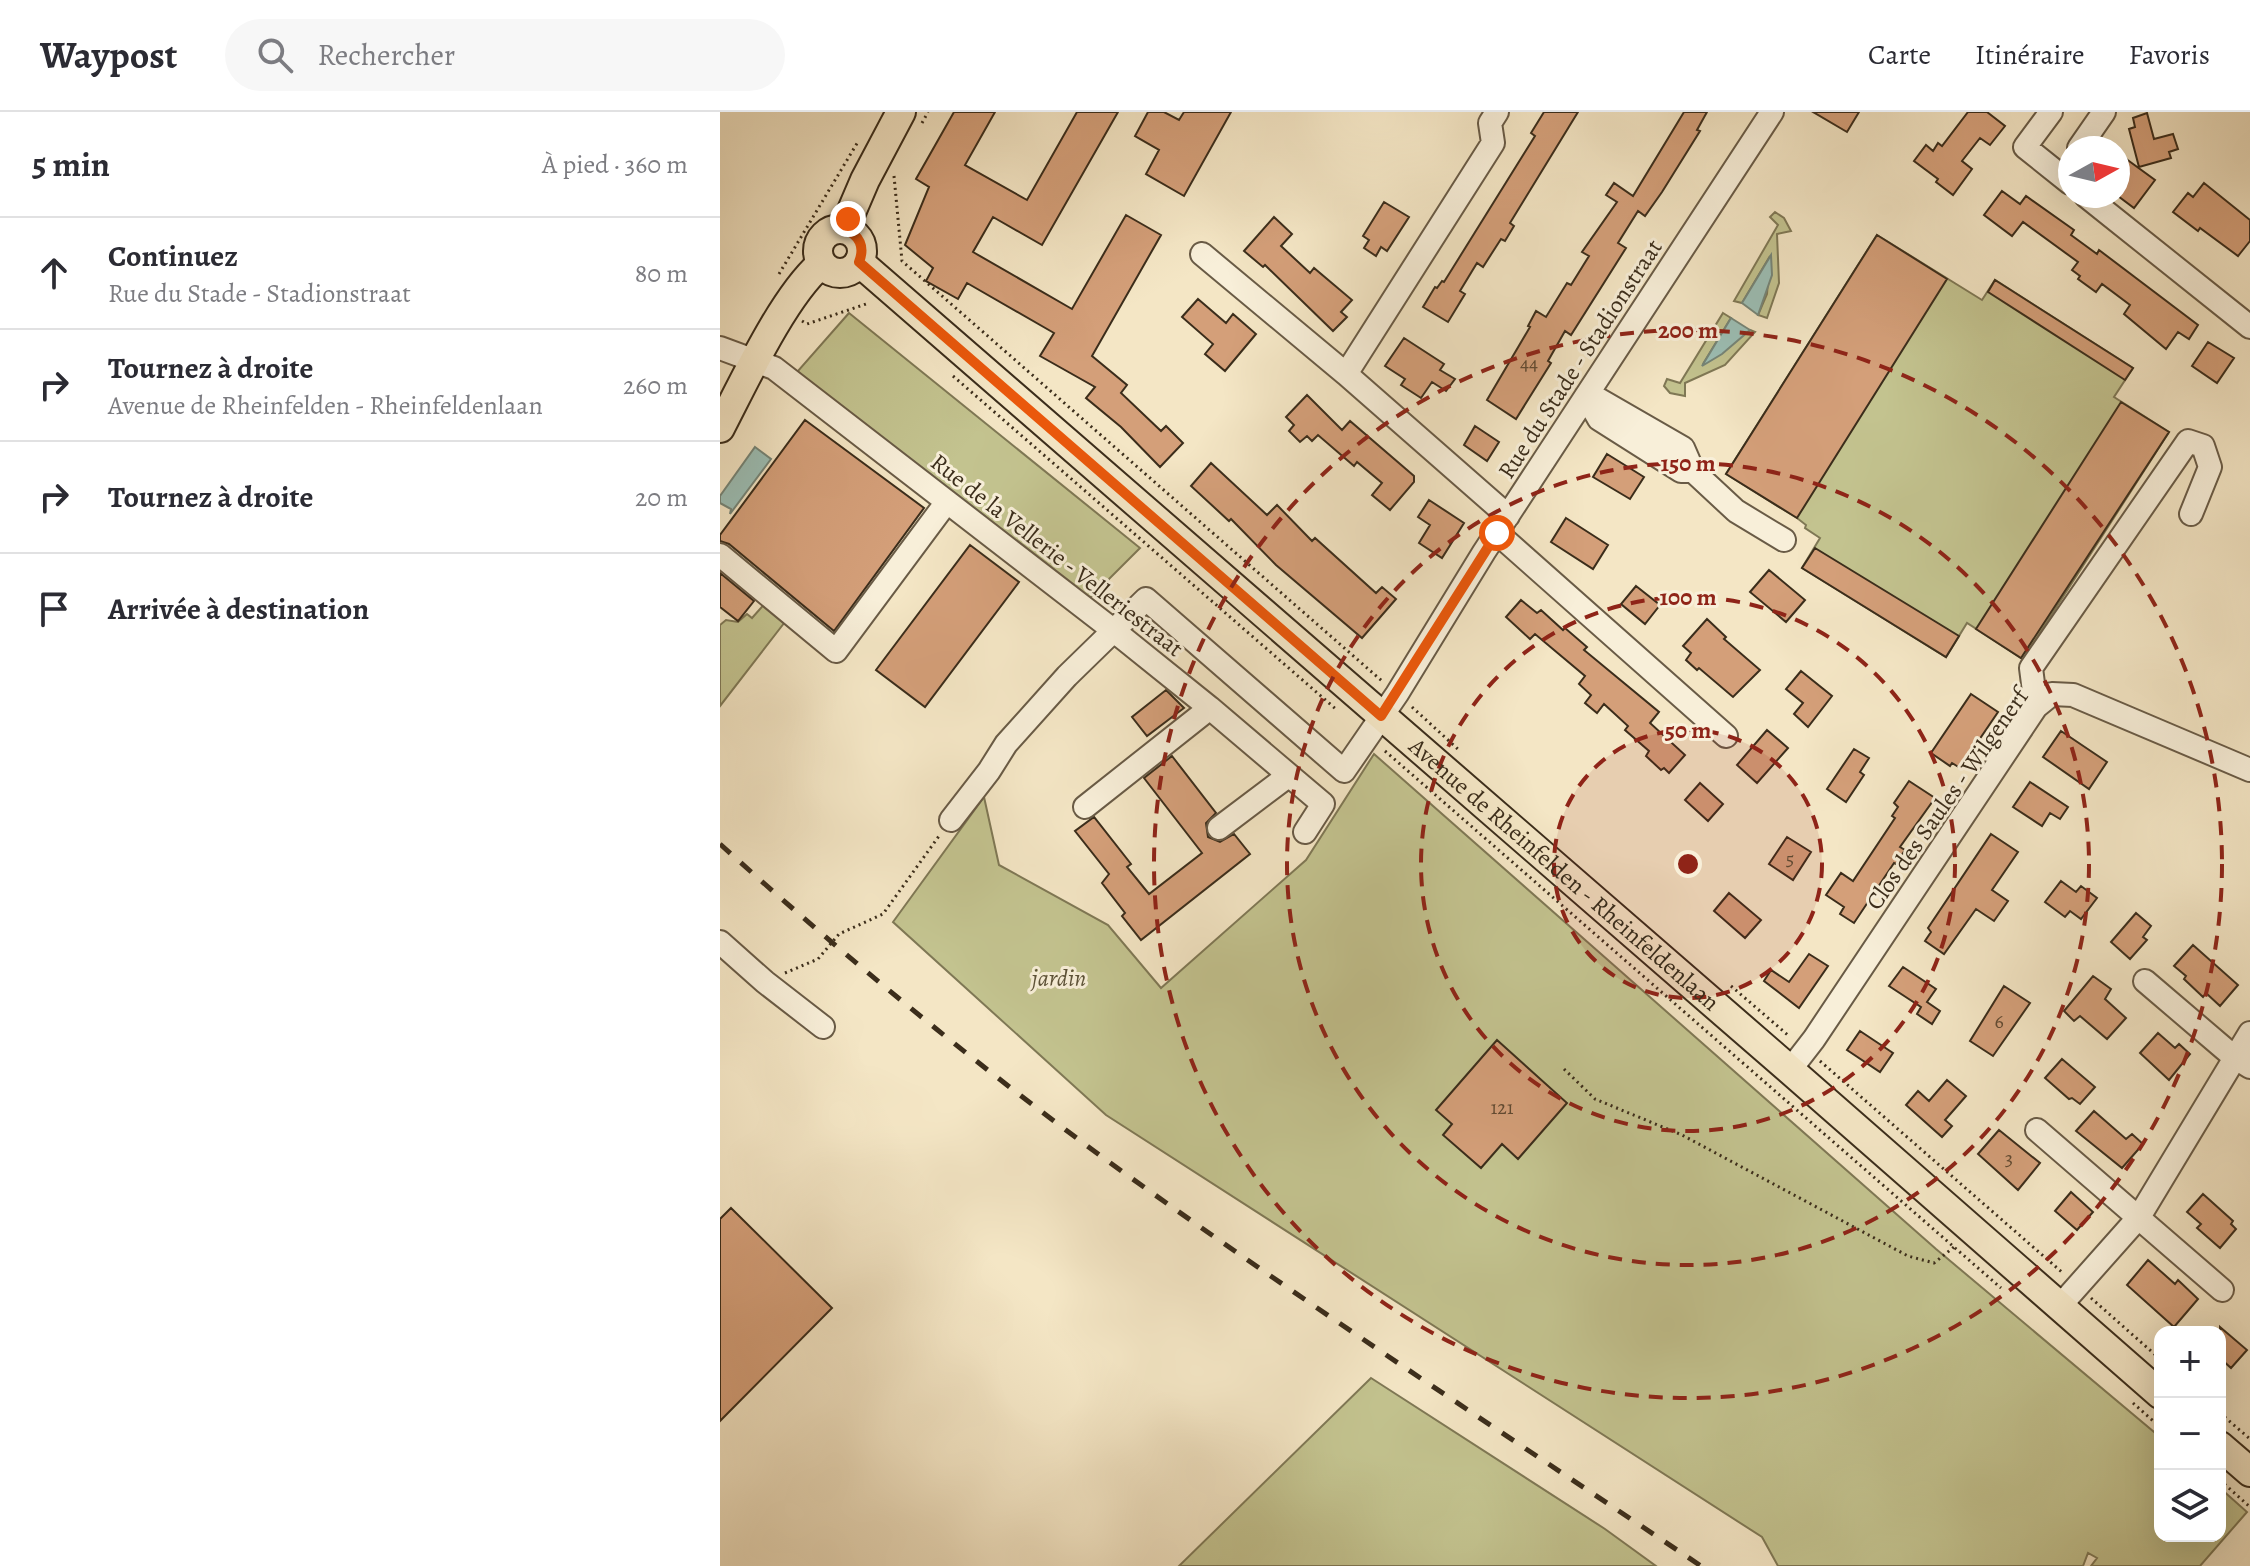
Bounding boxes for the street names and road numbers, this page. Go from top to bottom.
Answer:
street label: Rue du Stade - Stadionstraat [1490,233,1670,485]
street label: Rue de la Vellerie - Velleriestraat [924,446,1190,664]
street label: Clos des Saules - Wilgenerf [1858,679,2037,916]
street label: Avenue de Rheinfelden - Rheinfeldenlaan [1401,730,1727,1018]

